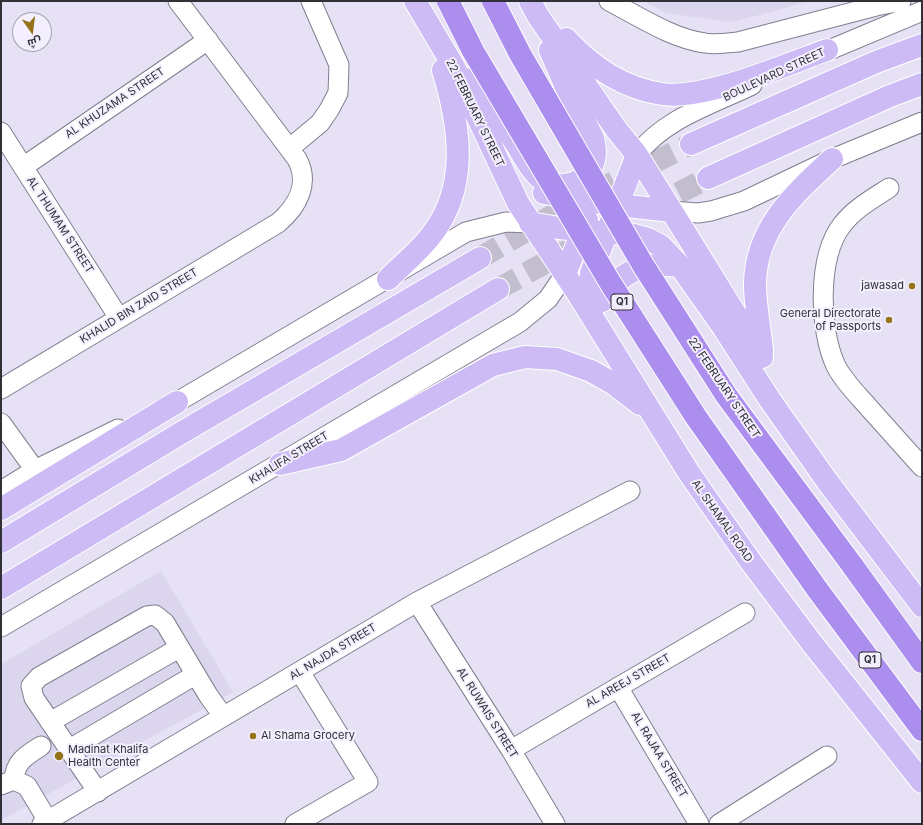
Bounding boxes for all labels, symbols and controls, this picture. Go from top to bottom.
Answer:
north arrow [12,12,52,52]
text: ش [26,34,43,51]
street label: BOULEVARD STREET [721,46,827,104]
street label: 22 FEBRUARY STREET [443,57,507,169]
street label: AL KHUZAMA STREET [63,65,167,141]
street label: AL THUMAM STREET [24,174,96,276]
street label: KHALID BIN ZAID STREET [78,266,200,346]
place label: jawasad [861,279,904,293]
marker: jawasad [907,281,917,291]
road number: Q1 [611,294,633,310]
place label: General Directorate of Passports [780,307,881,333]
marker: General Directorate of Passports [884,315,894,325]
street label: 22 FEBRUARY STREET [685,335,763,441]
street label: KHALIFA STREET [247,429,331,487]
street label: AL SHAMAL ROAD [689,477,755,565]
street label: AL NAJDA STREET [287,621,379,683]
street label: AL AREEJ STREET [583,651,673,711]
road number: Q1 [859,652,881,668]
street label: AL RUWAIS STREET [454,665,520,761]
street label: AL RAJAA STREET [628,710,690,800]
place label: Al Shama Grocery [261,729,355,743]
marker: Al Shama Grocery [248,731,258,741]
place label: Madinat Khalifa Health Center [68,743,148,769]
marker: Madinat Khalifa Health Center [53,750,65,762]

